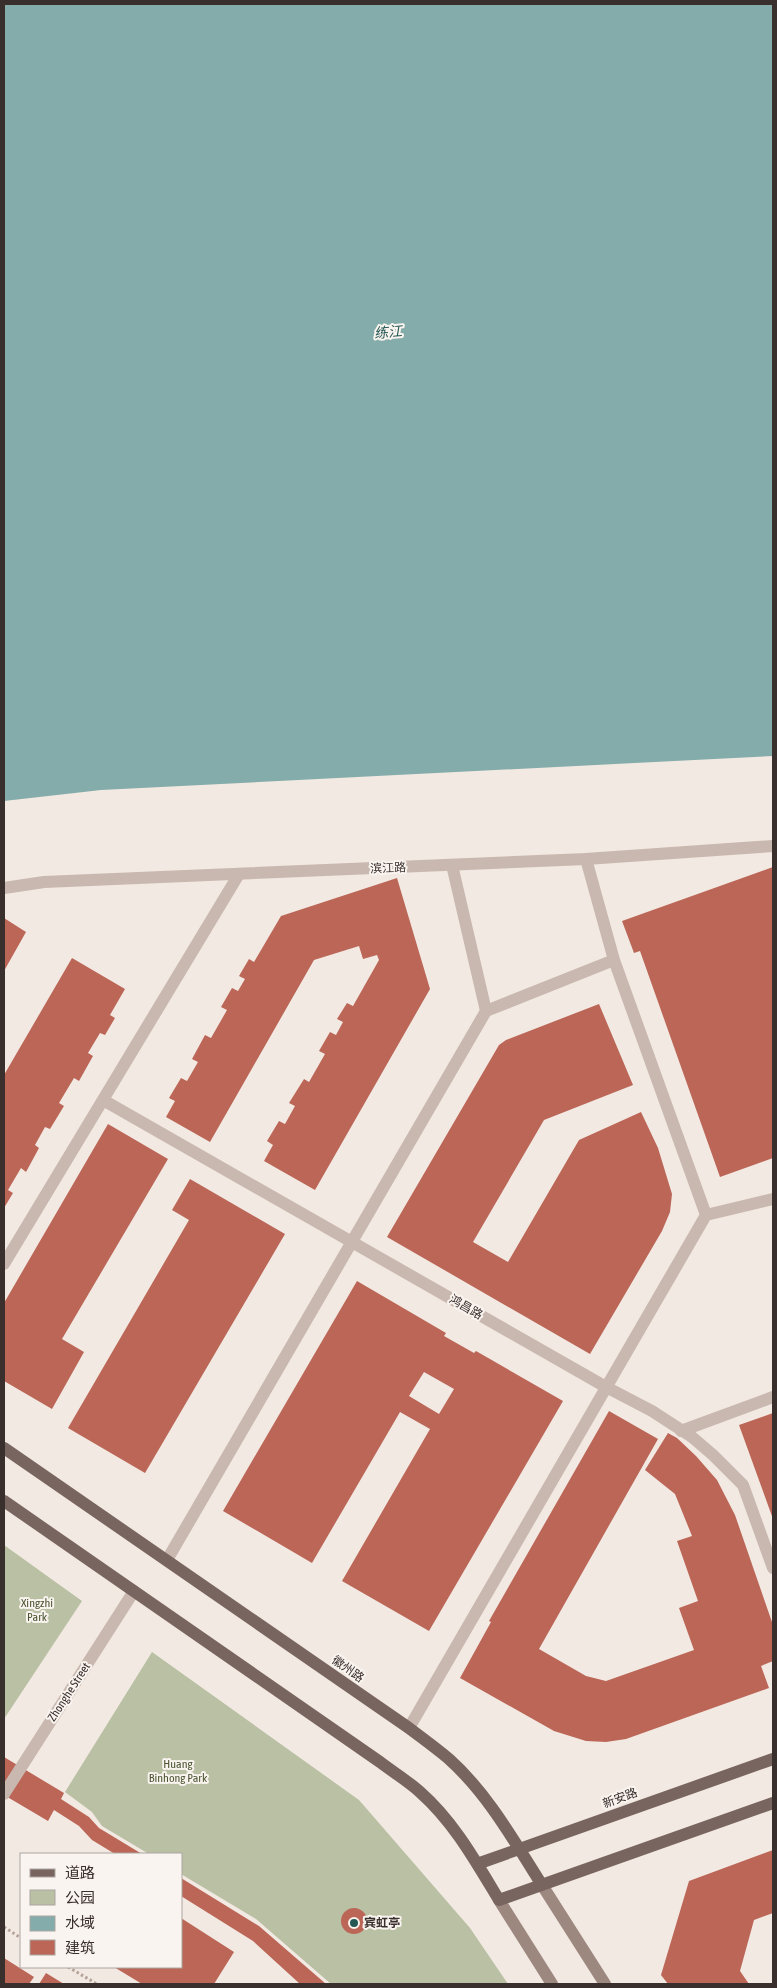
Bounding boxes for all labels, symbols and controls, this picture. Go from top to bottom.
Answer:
water label: 练江 [373,323,405,341]
street label: 滨江路 [370,860,406,876]
street label: 鸿昌路 [447,1292,485,1322]
park label: Xingzhi Park [21,1596,53,1624]
street label: 徽州路 [329,1653,367,1685]
street label: Zhonghe Street [45,1660,93,1724]
park label: Huang Binhong Park [149,1757,208,1785]
street label: 新安路 [601,1785,639,1811]
legend [20,1853,182,1968]
text: 道路 [65,1864,95,1881]
text: 公园 [65,1889,95,1906]
text: 水域 [65,1914,95,1931]
place label: 宾虹亭 [364,1916,400,1930]
marker: 宾虹亭 [348,1917,360,1929]
text: 建筑 [65,1939,95,1956]

